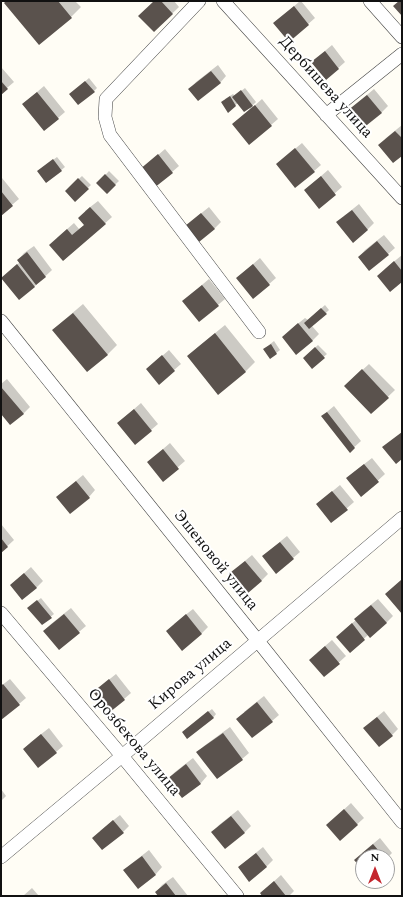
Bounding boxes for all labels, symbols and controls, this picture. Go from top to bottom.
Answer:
street label: Дербишева улица [274,33,376,143]
street label: Эшеновой улица [169,507,261,615]
street label: Кирова улица [146,635,236,715]
street label: Орозбекова улица [82,685,184,801]
north arrow [355,849,395,889]
text: N [371,849,379,866]

